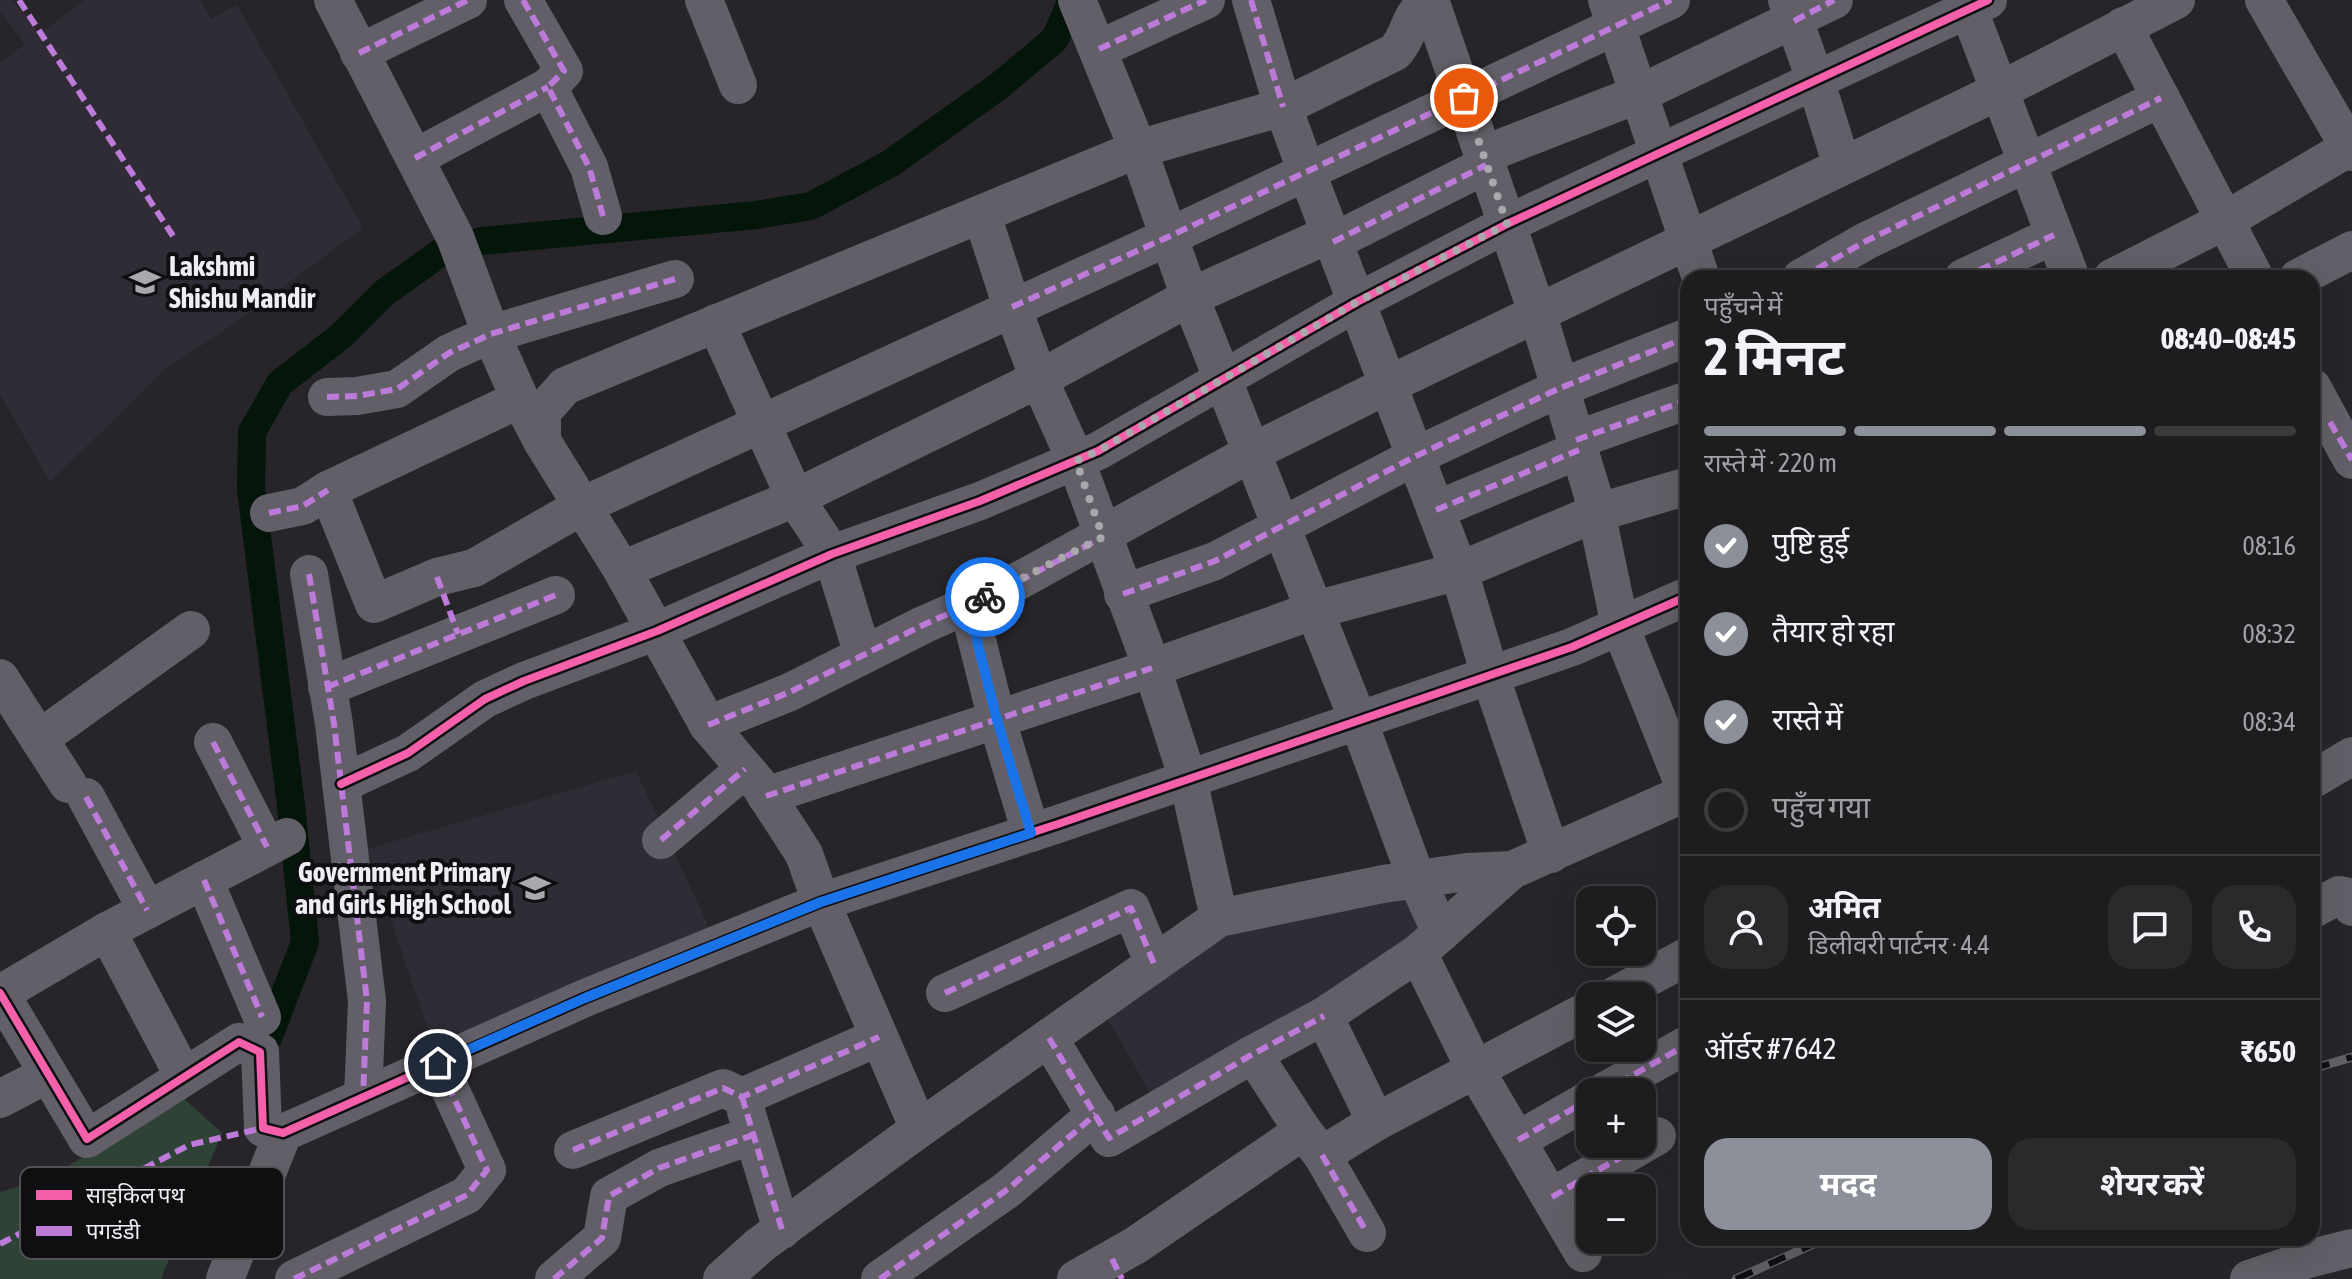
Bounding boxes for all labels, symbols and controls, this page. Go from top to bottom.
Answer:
pin [1430,64,1498,132]
icon: bag [1442,76,1486,120]
place label: Lakshmi Shishu Mandir [169,250,316,314]
school or university icon: Lakshmi Shishu Mandir [128,265,162,299]
text: पहुँचने में [1704,291,1783,321]
text: 08:40–08:45 [2161,321,2296,355]
text: 2 मिनट [1704,326,1845,386]
text: रास्ते में · 220 m [1704,448,1837,478]
icon: check [1704,524,1748,568]
text: पुष्टि हुई [1772,526,1849,560]
text: 08:16 [2242,531,2296,561]
courier [945,557,1025,637]
icon: bike [963,575,1007,619]
icon: check [1704,612,1748,656]
text: तैयार हो रहा [1772,614,1894,648]
text: 08:32 [2242,619,2296,649]
icon: check [1704,700,1748,744]
text: रास्ते में [1772,702,1843,736]
text: 08:34 [2242,707,2296,737]
text: पहुँच गया [1772,790,1870,824]
place label: Government Primary and Girls High School [295,856,512,920]
school or university icon: Government Primary and Girls High School [518,871,552,905]
button: person [1704,885,1788,969]
button: chat [2108,885,2192,969]
button: phone [2212,885,2296,969]
map controls [1576,886,1656,1254]
button: locate [1576,886,1656,966]
text: अमित [1808,890,1881,924]
text: डिलीवरी पार्टनर · 4.4 [1808,930,1990,960]
button: layers [1576,982,1656,1062]
pin [404,1029,472,1097]
text: ऑर्डर #7642 [1704,1031,1837,1065]
text: ₹650 [2241,1034,2296,1068]
icon: home [416,1041,460,1085]
button: + [1576,1078,1656,1158]
button: मदद [1704,1138,1992,1230]
button: शेयर करें [2008,1138,2296,1230]
legend [20,1167,284,1259]
button: − [1576,1174,1656,1254]
text: साइकिल पथ [86,1182,185,1208]
text: पगडंडी [86,1218,140,1244]

